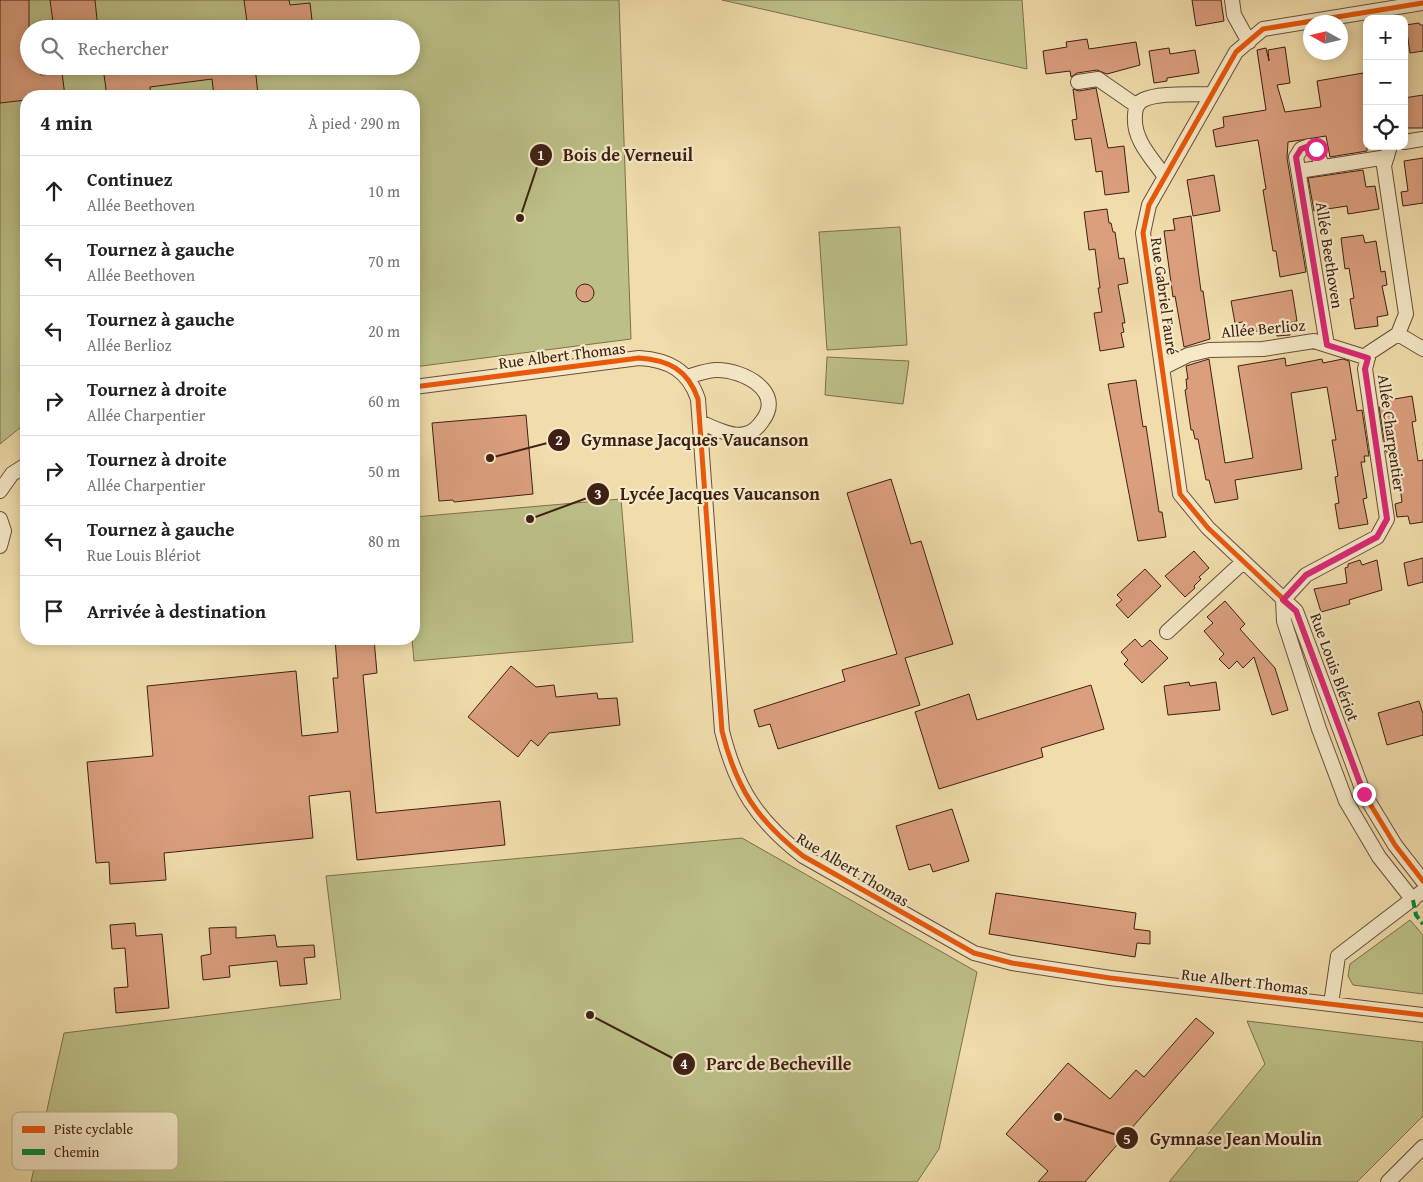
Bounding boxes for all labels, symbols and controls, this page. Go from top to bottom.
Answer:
north arrow [1303,15,1348,60]
map controls [1363,15,1408,150]
button: + [1363,15,1408,60]
search box [20,20,420,75]
icon: search [38,34,66,62]
text: Rechercher [78,34,169,62]
button: − [1363,60,1408,105]
button: locate [1363,105,1408,150]
text: 4 min [40,107,92,138]
text: À pied · 290 m [308,111,400,135]
route start [1305,138,1328,161]
callout: Bois de Verneuil [528,139,703,172]
text: Bois de Verneuil [563,141,694,168]
text: 1 [537,144,545,165]
text: Continuez [87,165,173,193]
icon: ahead [40,177,68,205]
text: 10 m [368,179,400,203]
text: Allée Beethoven [87,193,195,217]
street label: Allée Beethoven [1310,200,1350,310]
text: Tournez à gauche [87,235,235,263]
street label: Rue Gabriel Fauré [1145,236,1185,356]
icon: left [40,247,68,275]
text: 70 m [368,249,400,273]
text: Allée Beethoven [87,263,195,287]
text: Tournez à gauche [87,305,235,333]
street label: Allée Berlioz [1220,312,1306,344]
icon: left [40,317,68,345]
text: 20 m [368,319,400,343]
text: Allée Berlioz [87,333,172,357]
street label: Rue Albert Thomas [497,335,627,375]
street label: Allée Charpentier [1372,373,1412,494]
text: Tournez à droite [87,375,227,403]
icon: right [40,387,68,415]
text: 60 m [368,389,400,413]
text: Allée Charpentier [87,403,205,427]
callout: Gymnase Jacques Vaucanson [547,423,819,456]
text: Gymnase Jacques Vaucanson [581,426,809,453]
text: 2 [555,429,563,450]
text: Tournez à droite [87,445,227,473]
icon: right [40,457,68,485]
text: 50 m [368,459,400,483]
text: Allée Charpentier [87,473,205,497]
callout: Lycée Jacques Vaucanson [585,477,830,510]
text: Lycée Jacques Vaucanson [620,480,820,507]
text: 3 [594,483,602,504]
text: Tournez à gauche [87,515,235,543]
icon: left [40,527,68,555]
text: 80 m [368,529,400,553]
text: Rue Louis Blériot [87,543,201,567]
icon: arrive [40,597,68,625]
text: Arrivée à destination [87,597,266,625]
street label: Rue Louis Blériot [1304,609,1366,725]
route end [1353,783,1376,806]
street label: Rue Albert Thomas [792,826,914,912]
street label: Rue Albert Thomas [1180,961,1310,1001]
callout: Parc de Becheville [671,1047,862,1080]
text: Parc de Becheville [706,1050,852,1077]
text: 4 [680,1053,688,1074]
legend [12,1112,178,1170]
text: Piste cyclable [54,1119,134,1139]
callout: Gymnase Jean Moulin [1115,1122,1332,1155]
text: Gymnase Jean Moulin [1150,1125,1322,1152]
text: 5 [1123,1128,1131,1149]
text: Chemin [54,1142,99,1162]

